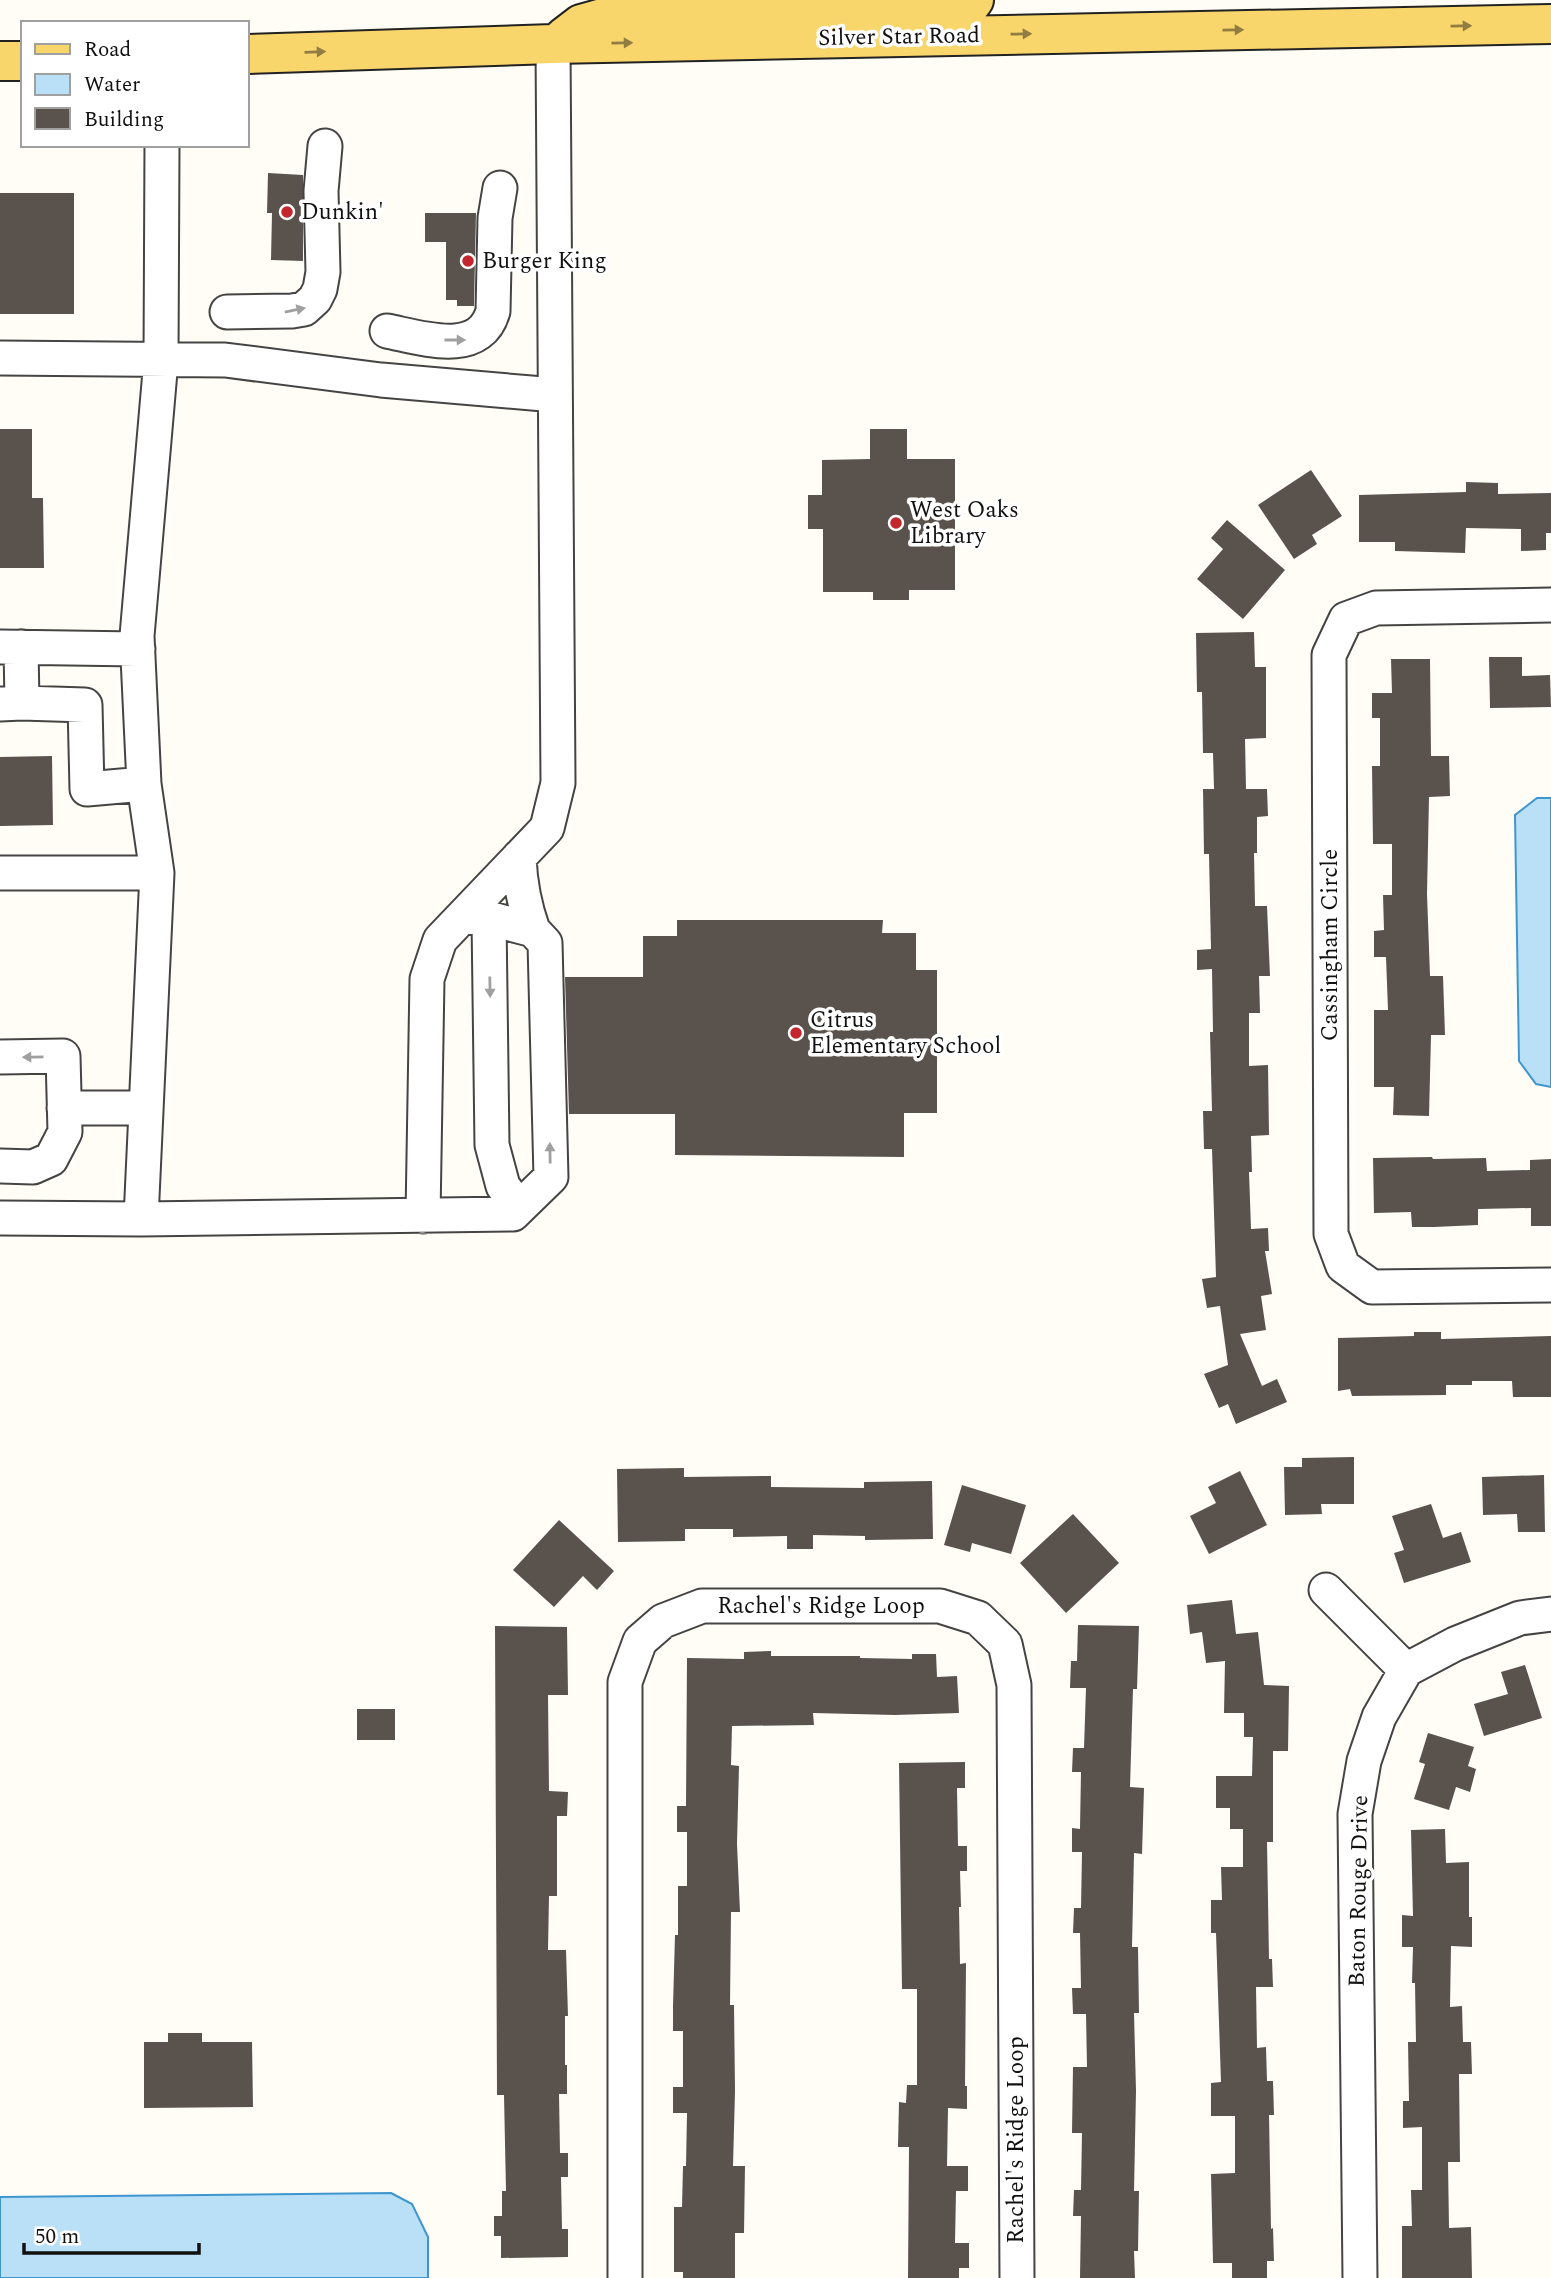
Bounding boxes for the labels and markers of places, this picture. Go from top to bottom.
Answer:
place label: Dunkin' [301,195,384,230]
marker: Dunkin' [279,204,295,220]
place label: Burger King [482,244,607,279]
marker: Burger King [460,253,476,269]
place label: West Oaks Library [910,493,1019,554]
marker: West Oaks Library [888,515,904,531]
place label: Citrus Elementary School [810,1003,1001,1064]
marker: Citrus Elementary School [788,1025,804,1041]

